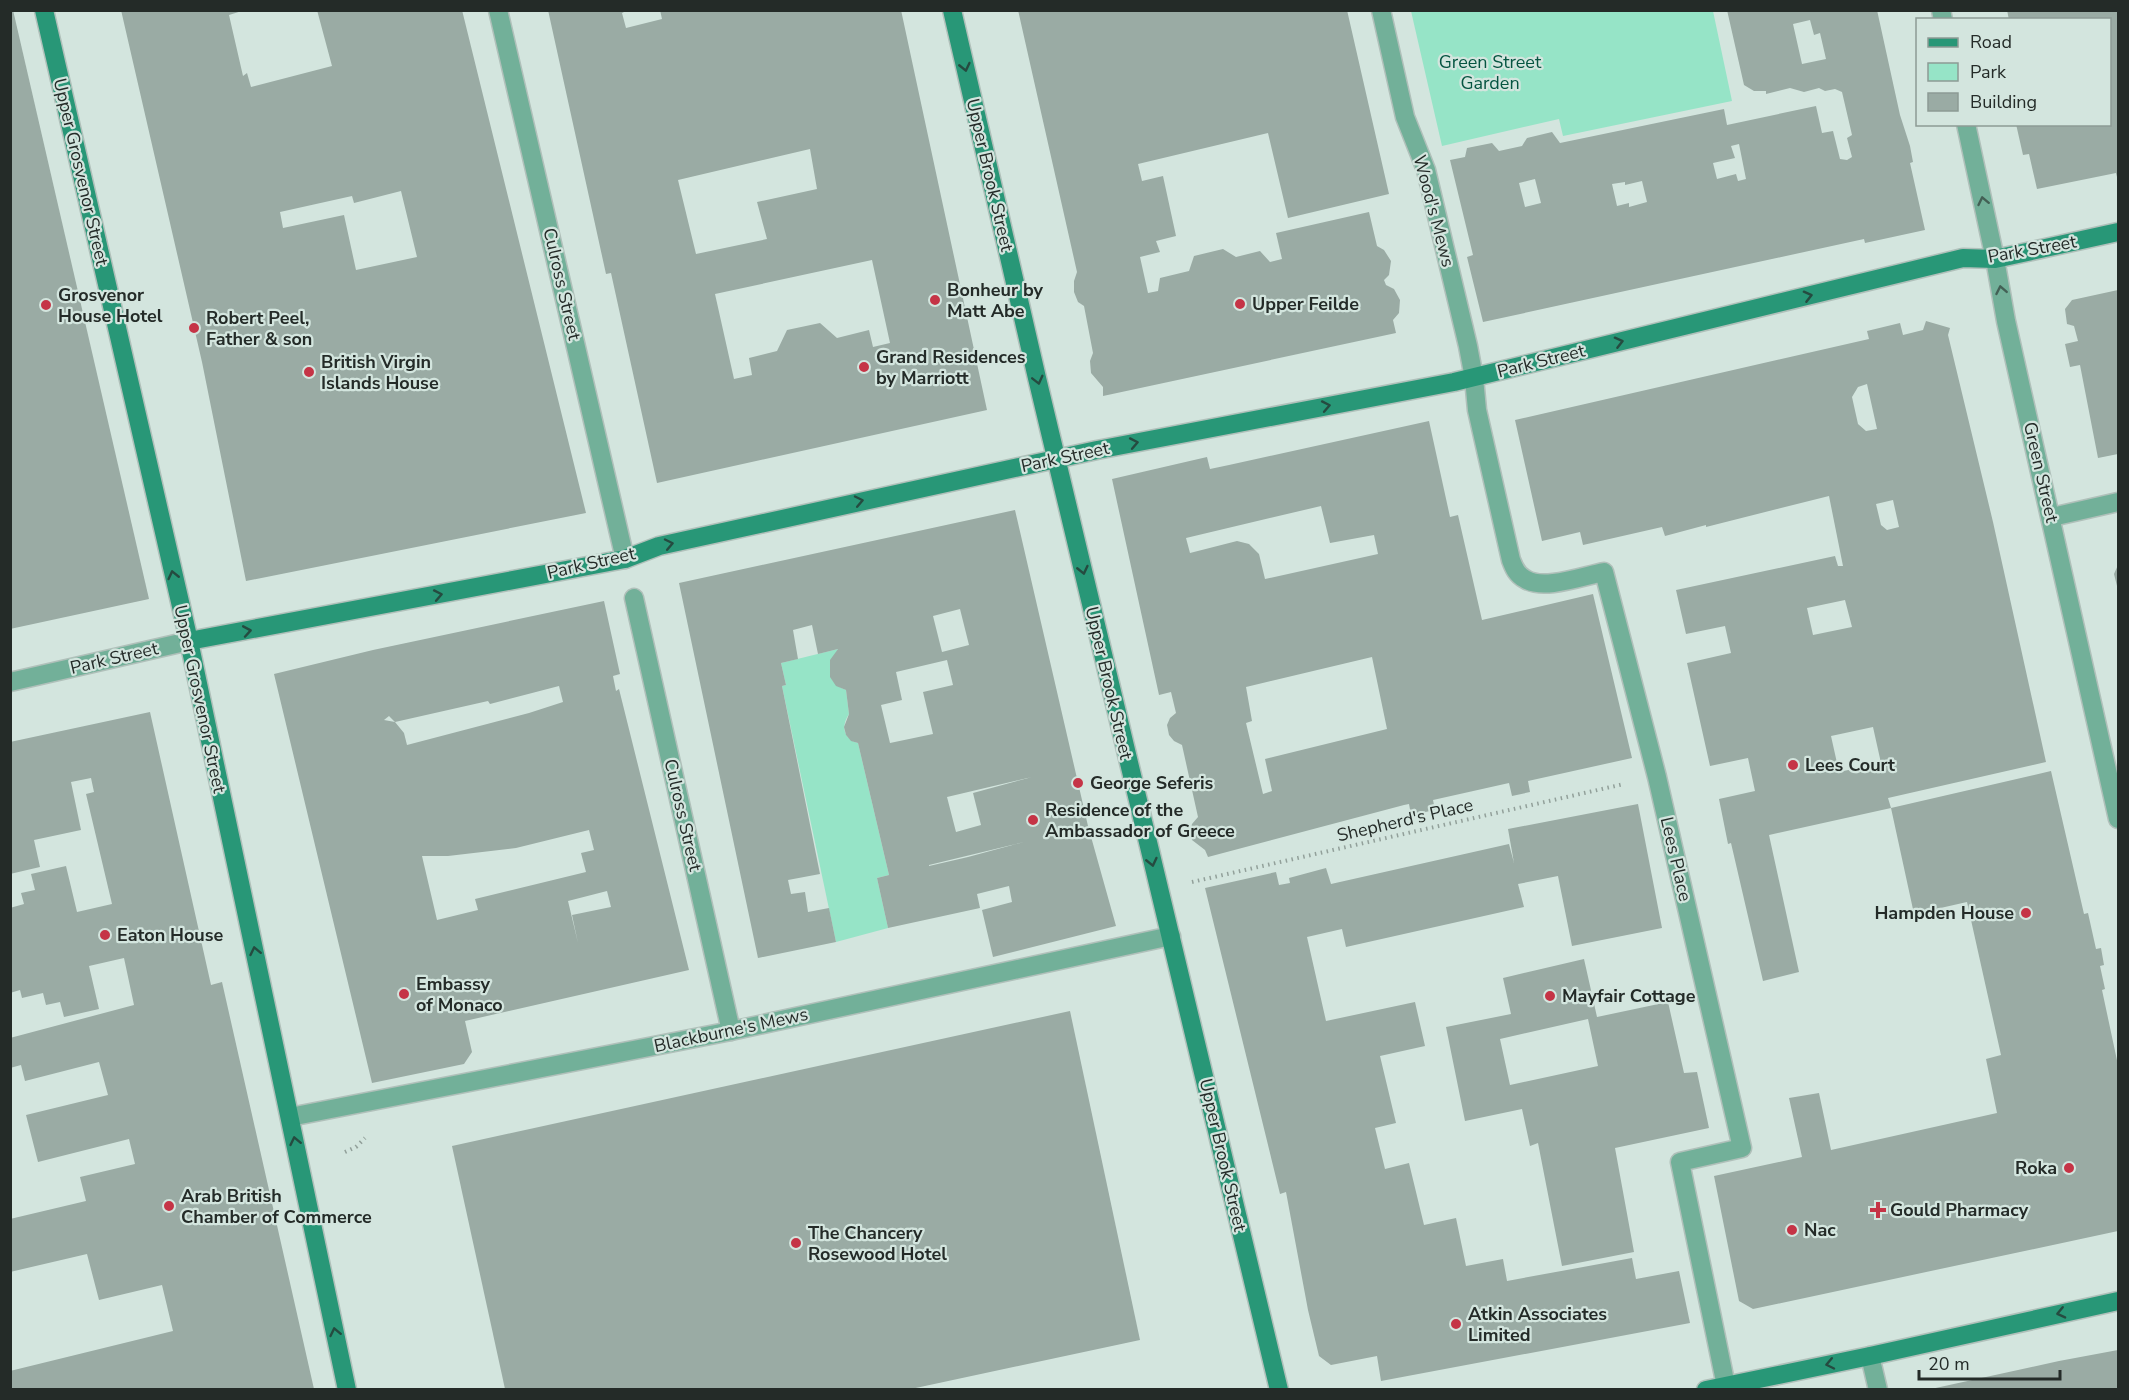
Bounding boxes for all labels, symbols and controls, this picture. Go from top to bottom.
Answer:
legend [1916,18,2111,126]
text: Road [1970,30,2012,54]
park label: Green Street Garden [1439,50,1542,95]
text: Park [1970,60,2007,84]
one-way arrow [958,62,971,72]
street label: Upper Grosvenor Street [48,76,114,269]
text: Building [1970,90,2037,114]
street label: Upper Brook Street [961,96,1019,254]
street label: Wood's Mews [1408,152,1460,270]
one-way arrow [1977,197,1990,207]
street label: Culross Street [537,225,587,343]
street label: Park Street [1986,229,2079,269]
place label: Bonheur by Matt Abe [947,278,1044,323]
place label: Grosvenor House Hotel [58,283,163,328]
one-way arrow [1995,285,2008,295]
one-way arrow [1803,290,1813,303]
place label: Upper Feilde [1252,292,1359,316]
marker: Bonheur by Matt Abe [928,293,942,307]
marker: Upper Feilde [1233,297,1247,311]
marker: Grosvenor House Hotel [39,298,53,312]
place label: Robert Peel, Father & son [206,306,312,351]
marker: Robert Peel, Father & son [187,321,201,335]
one-way arrow [1614,337,1624,350]
street label: Park Street [1495,338,1588,383]
place label: Grand Residences by Marriott [876,345,1026,390]
place label: British Virgin Islands House [321,350,439,395]
marker: Grand Residences by Marriott [857,360,871,374]
marker: British Virgin Islands House [302,365,316,379]
one-way arrow [1030,375,1043,385]
one-way arrow [1321,401,1331,413]
street label: Green Street [2018,419,2064,525]
street label: Park Street [1019,436,1112,478]
one-way arrow [1129,437,1139,450]
one-way arrow [854,496,864,509]
one-way arrow [664,538,674,551]
street label: Park Street [545,541,638,585]
one-way arrow [1075,565,1088,575]
one-way arrow [168,571,181,581]
one-way arrow [433,589,443,602]
street label: Upper Grosvenor Street [168,603,232,796]
street label: Upper Brook Street [1080,604,1138,762]
one-way arrow [242,626,251,638]
street label: Park Street [68,636,161,680]
place label: Lees Court [1805,753,1895,777]
street label: Culross Street [658,756,708,874]
marker: Lees Court [1786,758,1800,772]
place label: George Seferis [1090,771,1214,795]
marker: George Seferis [1071,776,1085,790]
street label: Shepherd's Place [1334,793,1476,847]
place label: Residence of the Ambassador of Greece [1045,798,1235,843]
marker: Residence of the Ambassador of Greece [1026,813,1040,827]
street label: Lees Place [1655,814,1697,904]
one-way arrow [1144,857,1157,867]
place label: Hampden House [1874,901,2014,925]
marker: Hampden House [2019,906,2033,920]
place label: Eaton House [117,923,224,947]
marker: Eaton House [98,928,112,942]
one-way arrow [249,946,262,956]
place label: Embassy of Monaco [416,972,503,1017]
place label: Mayfair Cottage [1562,984,1696,1008]
marker: Embassy of Monaco [397,987,411,1001]
marker: Mayfair Cottage [1543,989,1557,1003]
street label: Blackburne's Mews [652,1002,810,1058]
street label: Upper Brook Street [1194,1076,1252,1234]
one-way arrow [289,1137,302,1147]
place label: Roka [2015,1156,2057,1180]
marker: Roka [2062,1161,2076,1175]
place label: Arab British Chamber of Commerce [181,1184,372,1229]
place label: Gould Pharmacy [1890,1198,2029,1222]
marker: Arab British Chamber of Commerce [162,1199,176,1213]
marker: Gould Pharmacy [1871,1203,1885,1217]
place label: Nac [1804,1218,1836,1242]
place label: The Chancery Rosewood Hotel [808,1221,947,1266]
marker: Nac [1785,1223,1799,1237]
marker: The Chancery Rosewood Hotel [789,1236,803,1250]
place label: Atkin Associates Limited [1468,1302,1607,1347]
one-way arrow [2057,1306,2067,1319]
marker: Atkin Associates Limited [1449,1317,1463,1331]
one-way arrow [329,1328,342,1338]
scale bar [1919,1343,2060,1381]
text: 20 m [1928,1352,1970,1376]
one-way arrow [1825,1357,1835,1370]

